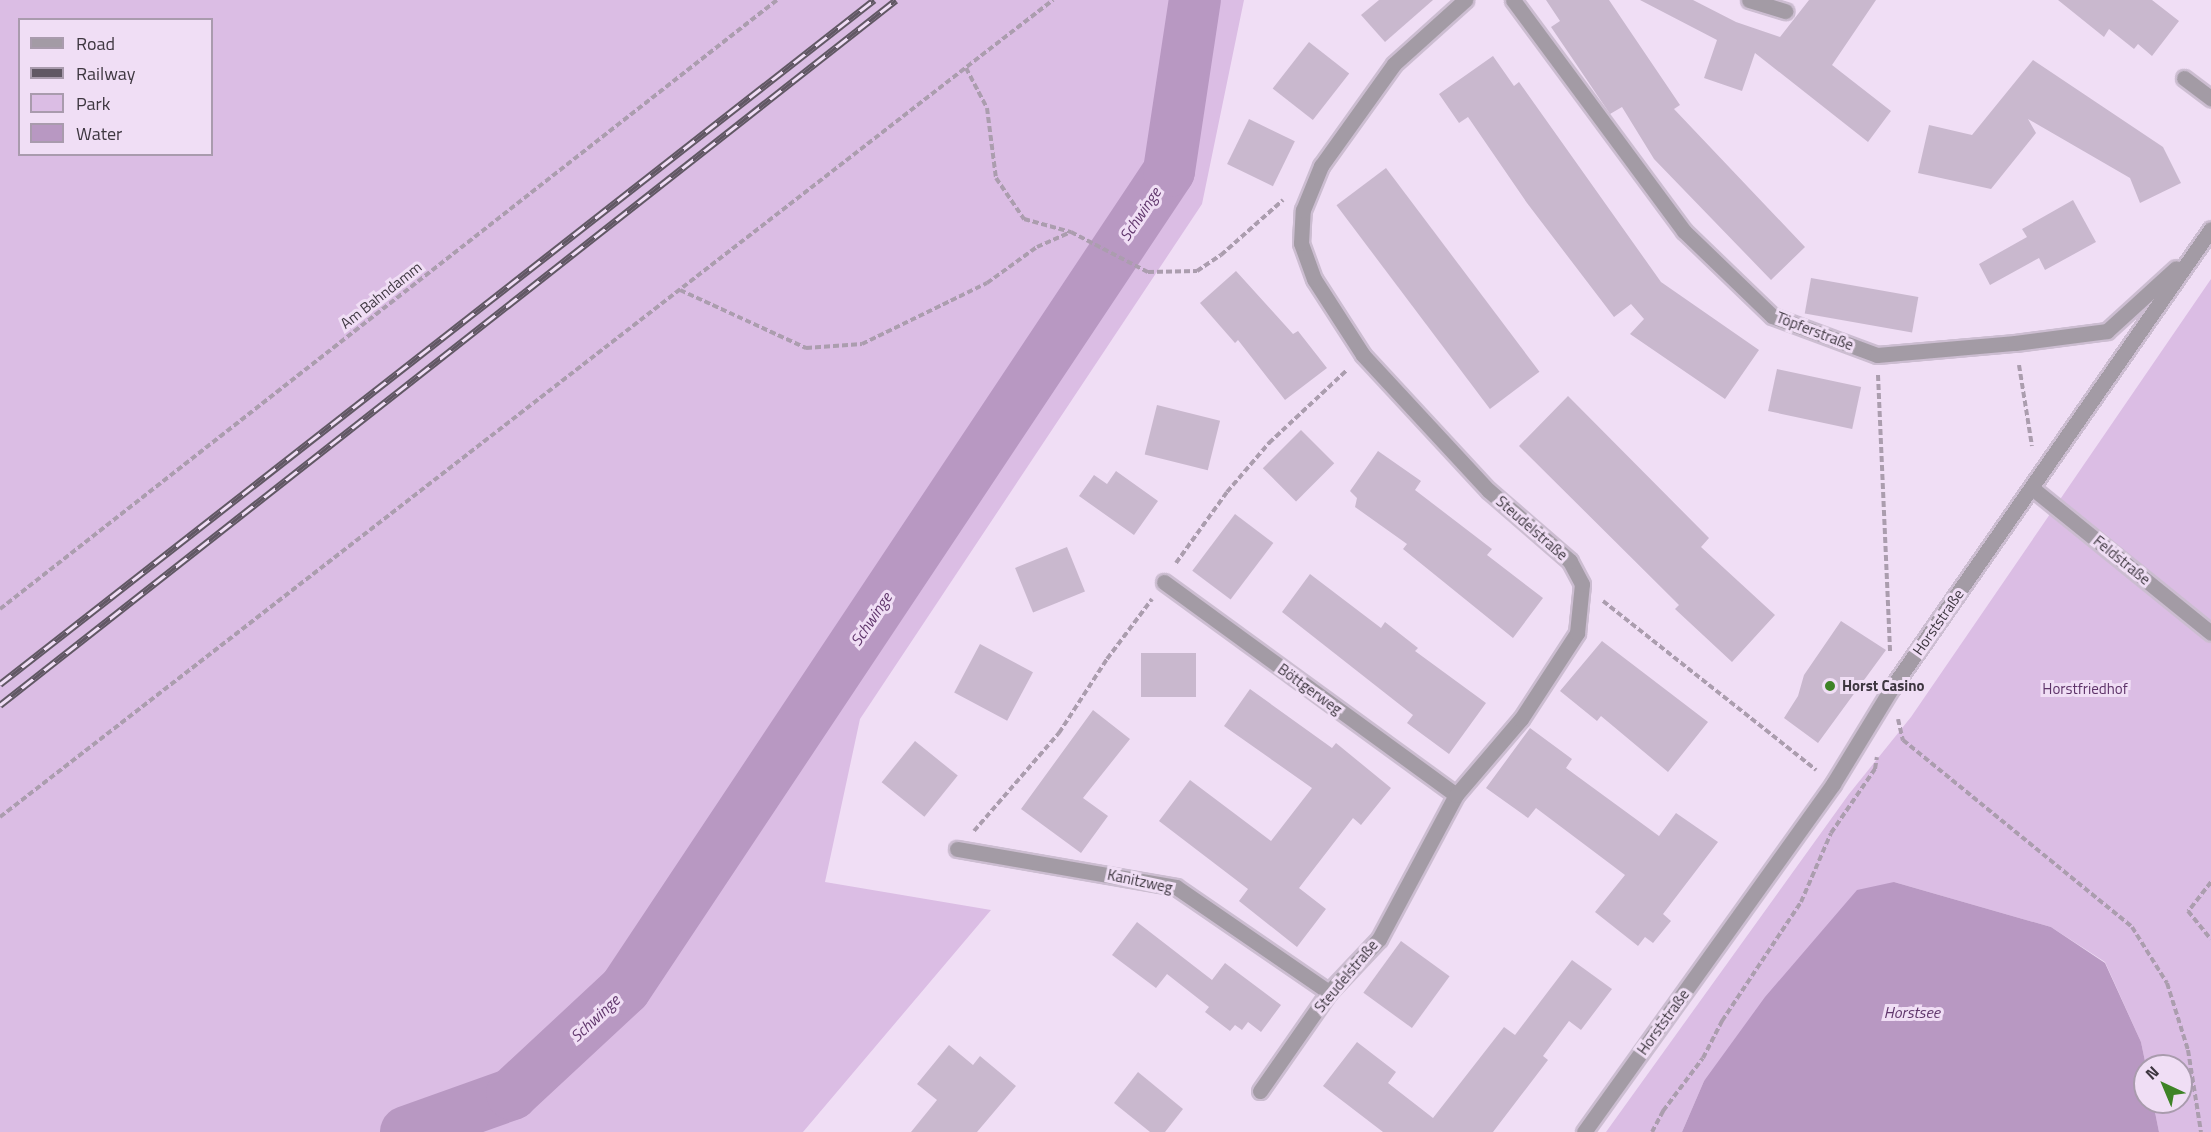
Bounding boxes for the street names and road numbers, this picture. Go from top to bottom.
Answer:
street label: Am Bahndamm [337,258,425,332]
street label: Töpferstraße [1774,308,1856,354]
street label: Steudelstraße [1493,492,1571,564]
street label: Feldstraße [2090,532,2154,588]
street label: Horststraße [1909,585,1967,659]
street label: Böttgerweg [1274,660,1346,718]
street label: Kanitzweg [1106,865,1174,897]
street label: Steudelstraße [1311,936,1381,1016]
street label: Horststraße [1633,986,1693,1058]

